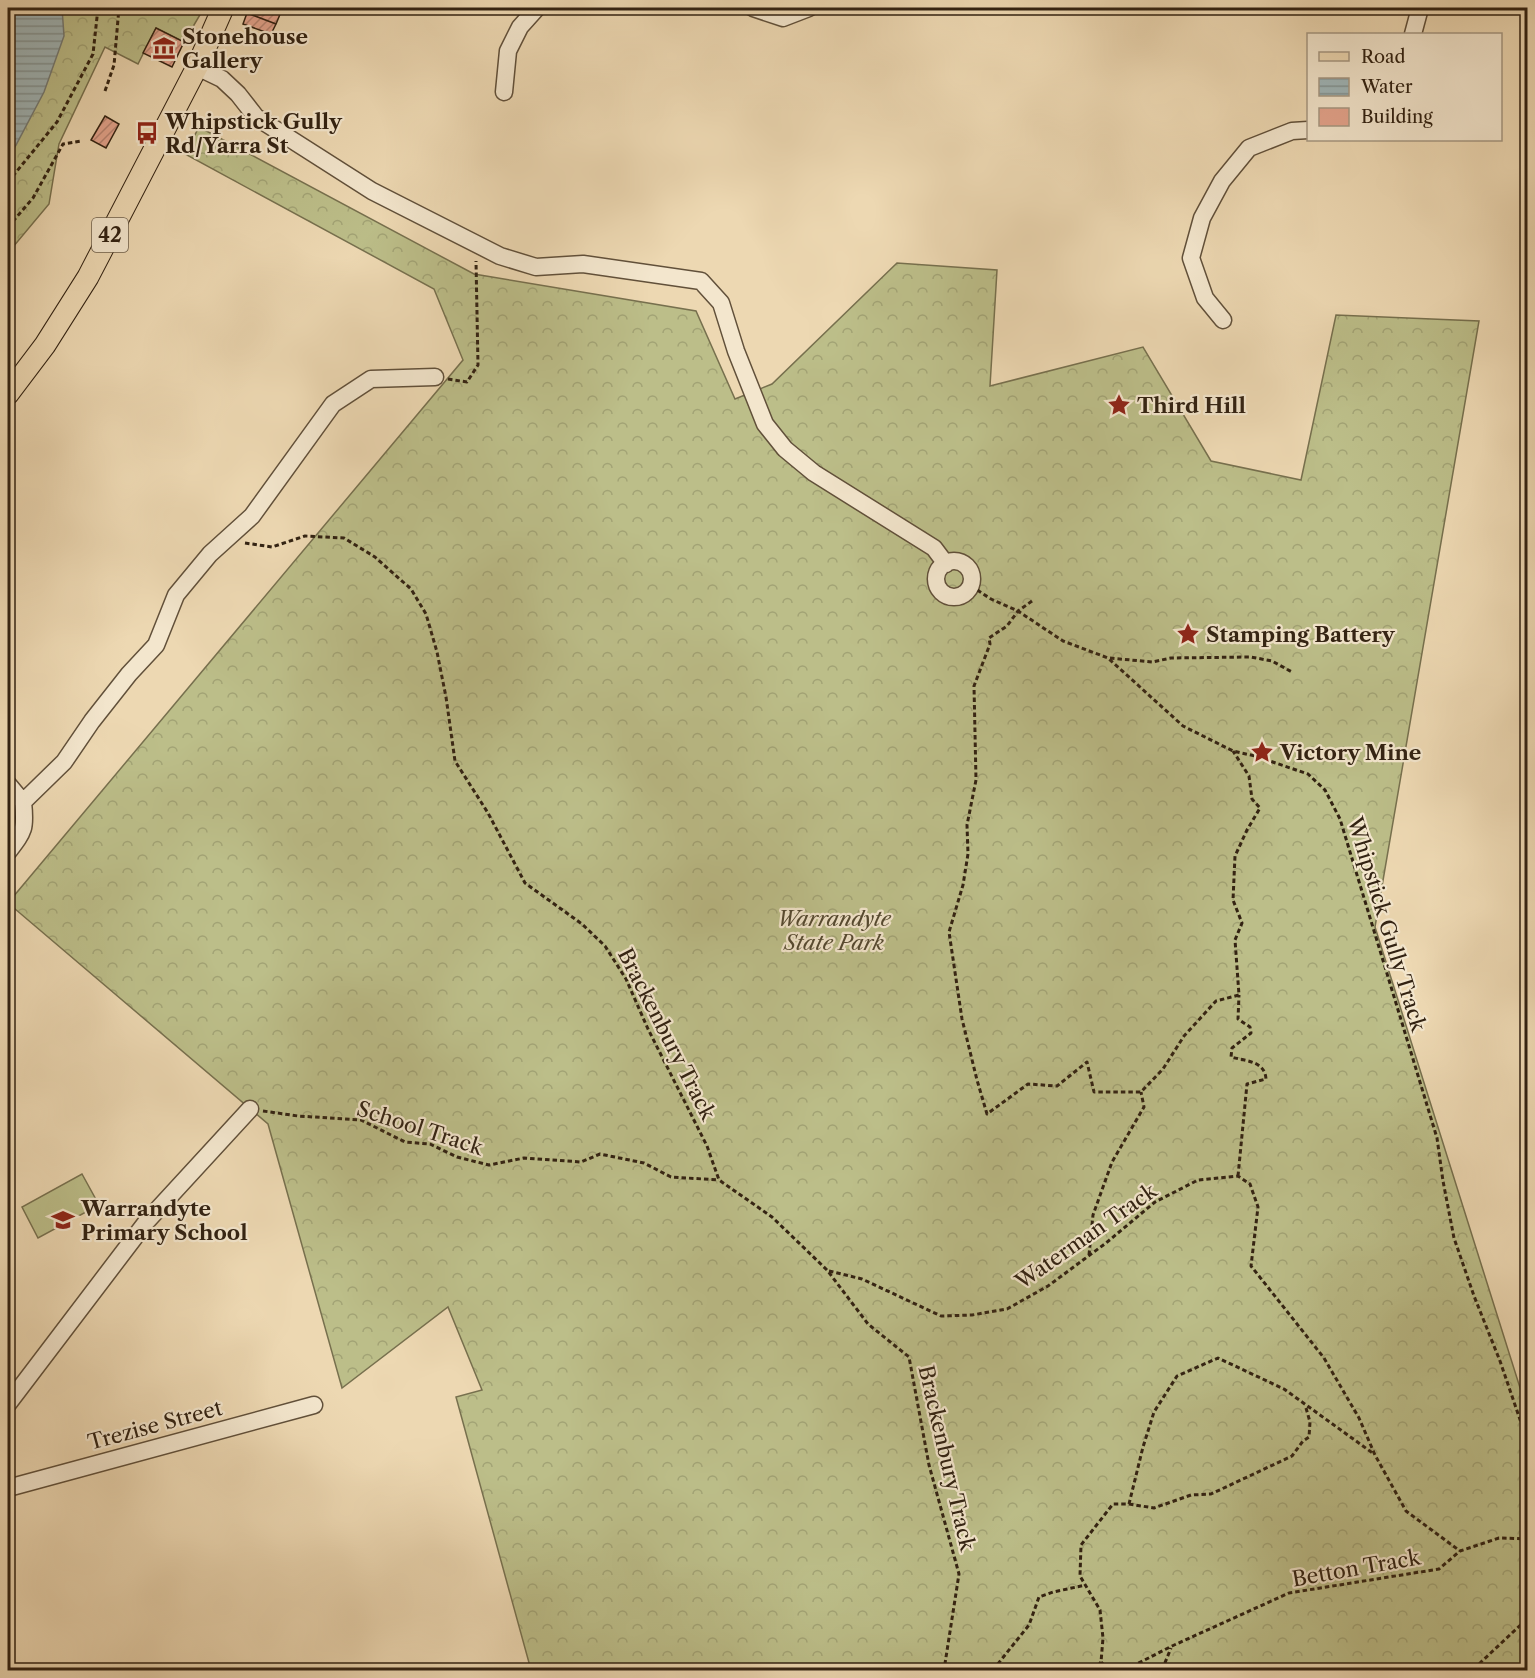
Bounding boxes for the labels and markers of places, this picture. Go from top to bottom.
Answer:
place label: Stonehouse Gallery [182,24,308,73]
museum icon: Stonehouse Gallery [151,35,177,61]
place label: Whipstick Gully Rd/Yarra St [164,109,343,158]
bus stop icon: Whipstick Gully Rd/Yarra St [134,120,160,146]
place icon: Third Hill [1106,392,1132,418]
place label: Third Hill [1137,393,1246,418]
place icon: Stamping Battery [1175,621,1201,647]
place label: Stamping Battery [1206,622,1396,647]
place icon: Victory Mine [1249,739,1275,765]
place label: Victory Mine [1279,740,1421,765]
place label: Warrandyte Primary School [80,1196,248,1245]
school or university icon: Warrandyte Primary School [50,1207,76,1233]

